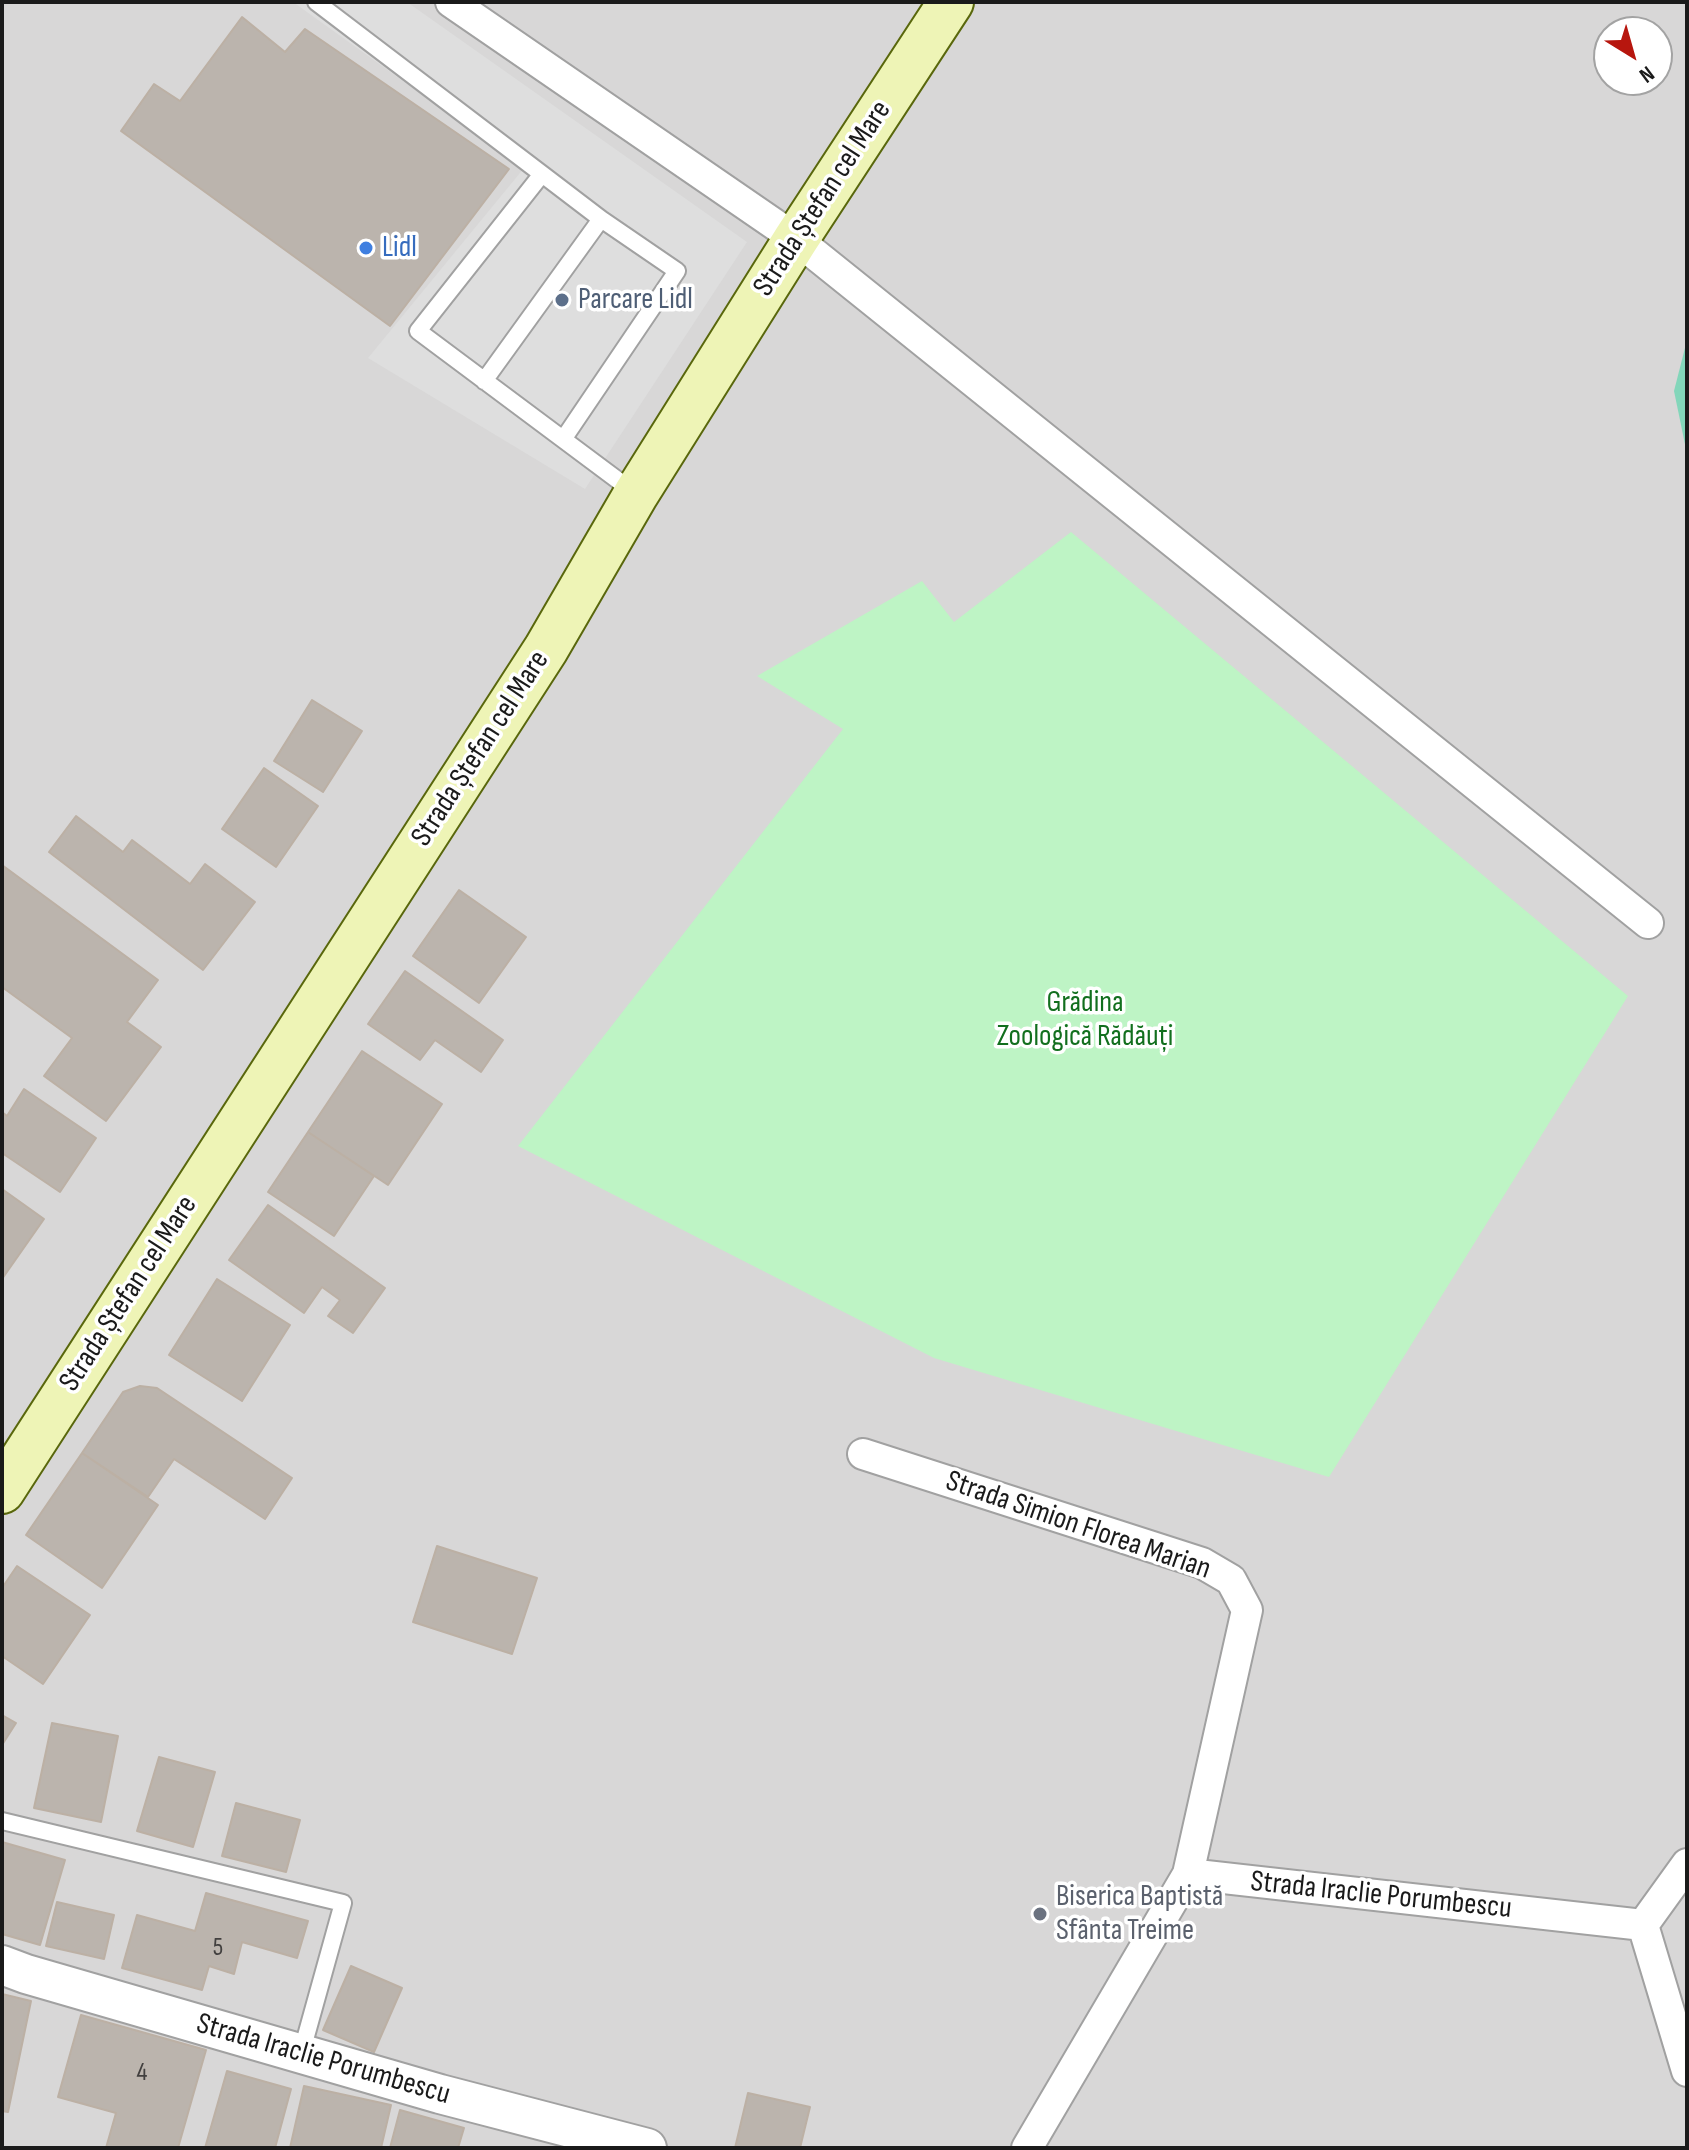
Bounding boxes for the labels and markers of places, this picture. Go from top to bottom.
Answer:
place label: Lidl [382,230,417,266]
marker: Lidl [357,239,375,257]
place label: Parcare Lidl [578,282,693,318]
marker: Parcare Lidl [553,291,571,309]
place label: Biserica Baptistă Sfânta Treime [1056,1879,1223,1950]
marker: Biserica Baptistă Sfânta Treime [1031,1905,1049,1923]

